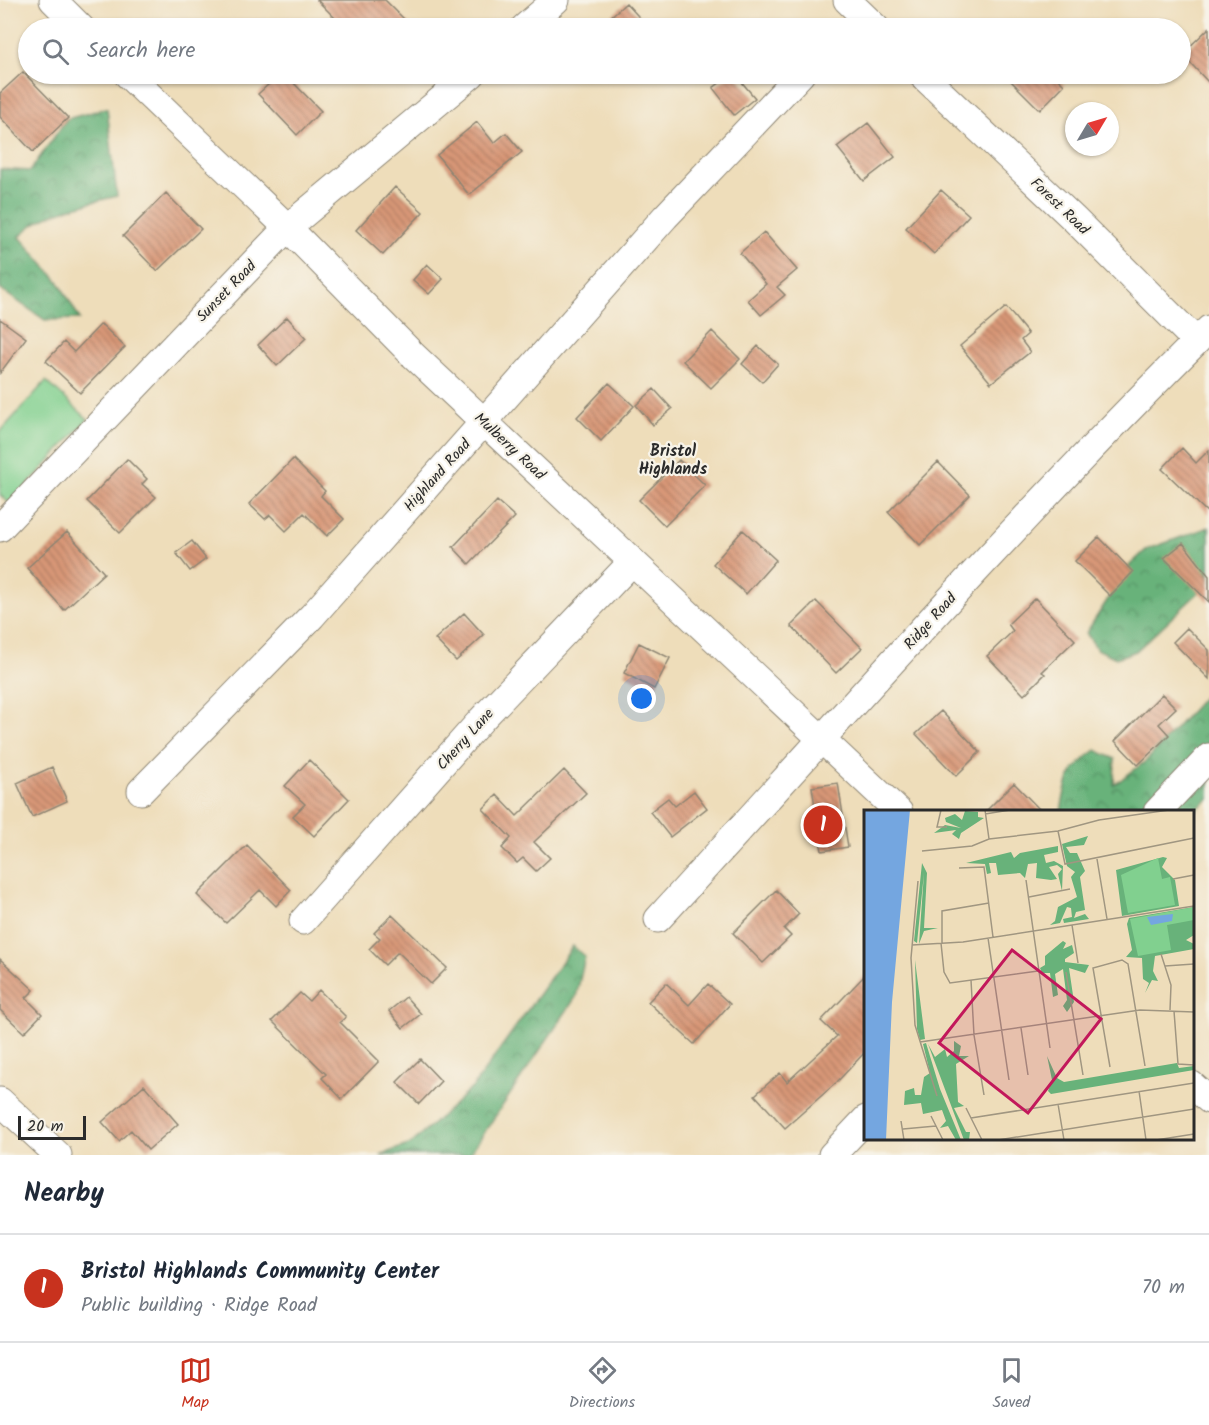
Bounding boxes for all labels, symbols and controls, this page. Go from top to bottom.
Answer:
search box [18,18,1191,84]
text: Search here [87,34,195,69]
icon: search [39,35,72,68]
north arrow [1065,102,1119,156]
street label: Forest Road [1024,172,1095,242]
street label: Sunset Road [191,255,263,328]
street label: Mulberry Road [468,407,551,487]
street label: Highland Road [398,433,477,518]
district label: Bristol Highlands [639,439,708,482]
street label: Ridge Road [898,587,963,656]
your location [627,684,656,713]
street label: Cherry Lane [431,703,500,776]
pin: 1 [804,802,842,848]
inset map [864,810,1194,1140]
scale bar [18,1113,86,1140]
text: 20 m [27,1114,63,1139]
text: Nearby [24,1173,104,1215]
text: Bristol Highlands Community Center [81,1255,439,1290]
text: 1 [40,1272,47,1304]
text: 70 m [1142,1272,1185,1304]
text: Public building · Ridge Road [81,1290,317,1322]
tab: Map [179,1354,212,1415]
tab: Directions [569,1354,635,1415]
tab: Saved [992,1354,1030,1415]

